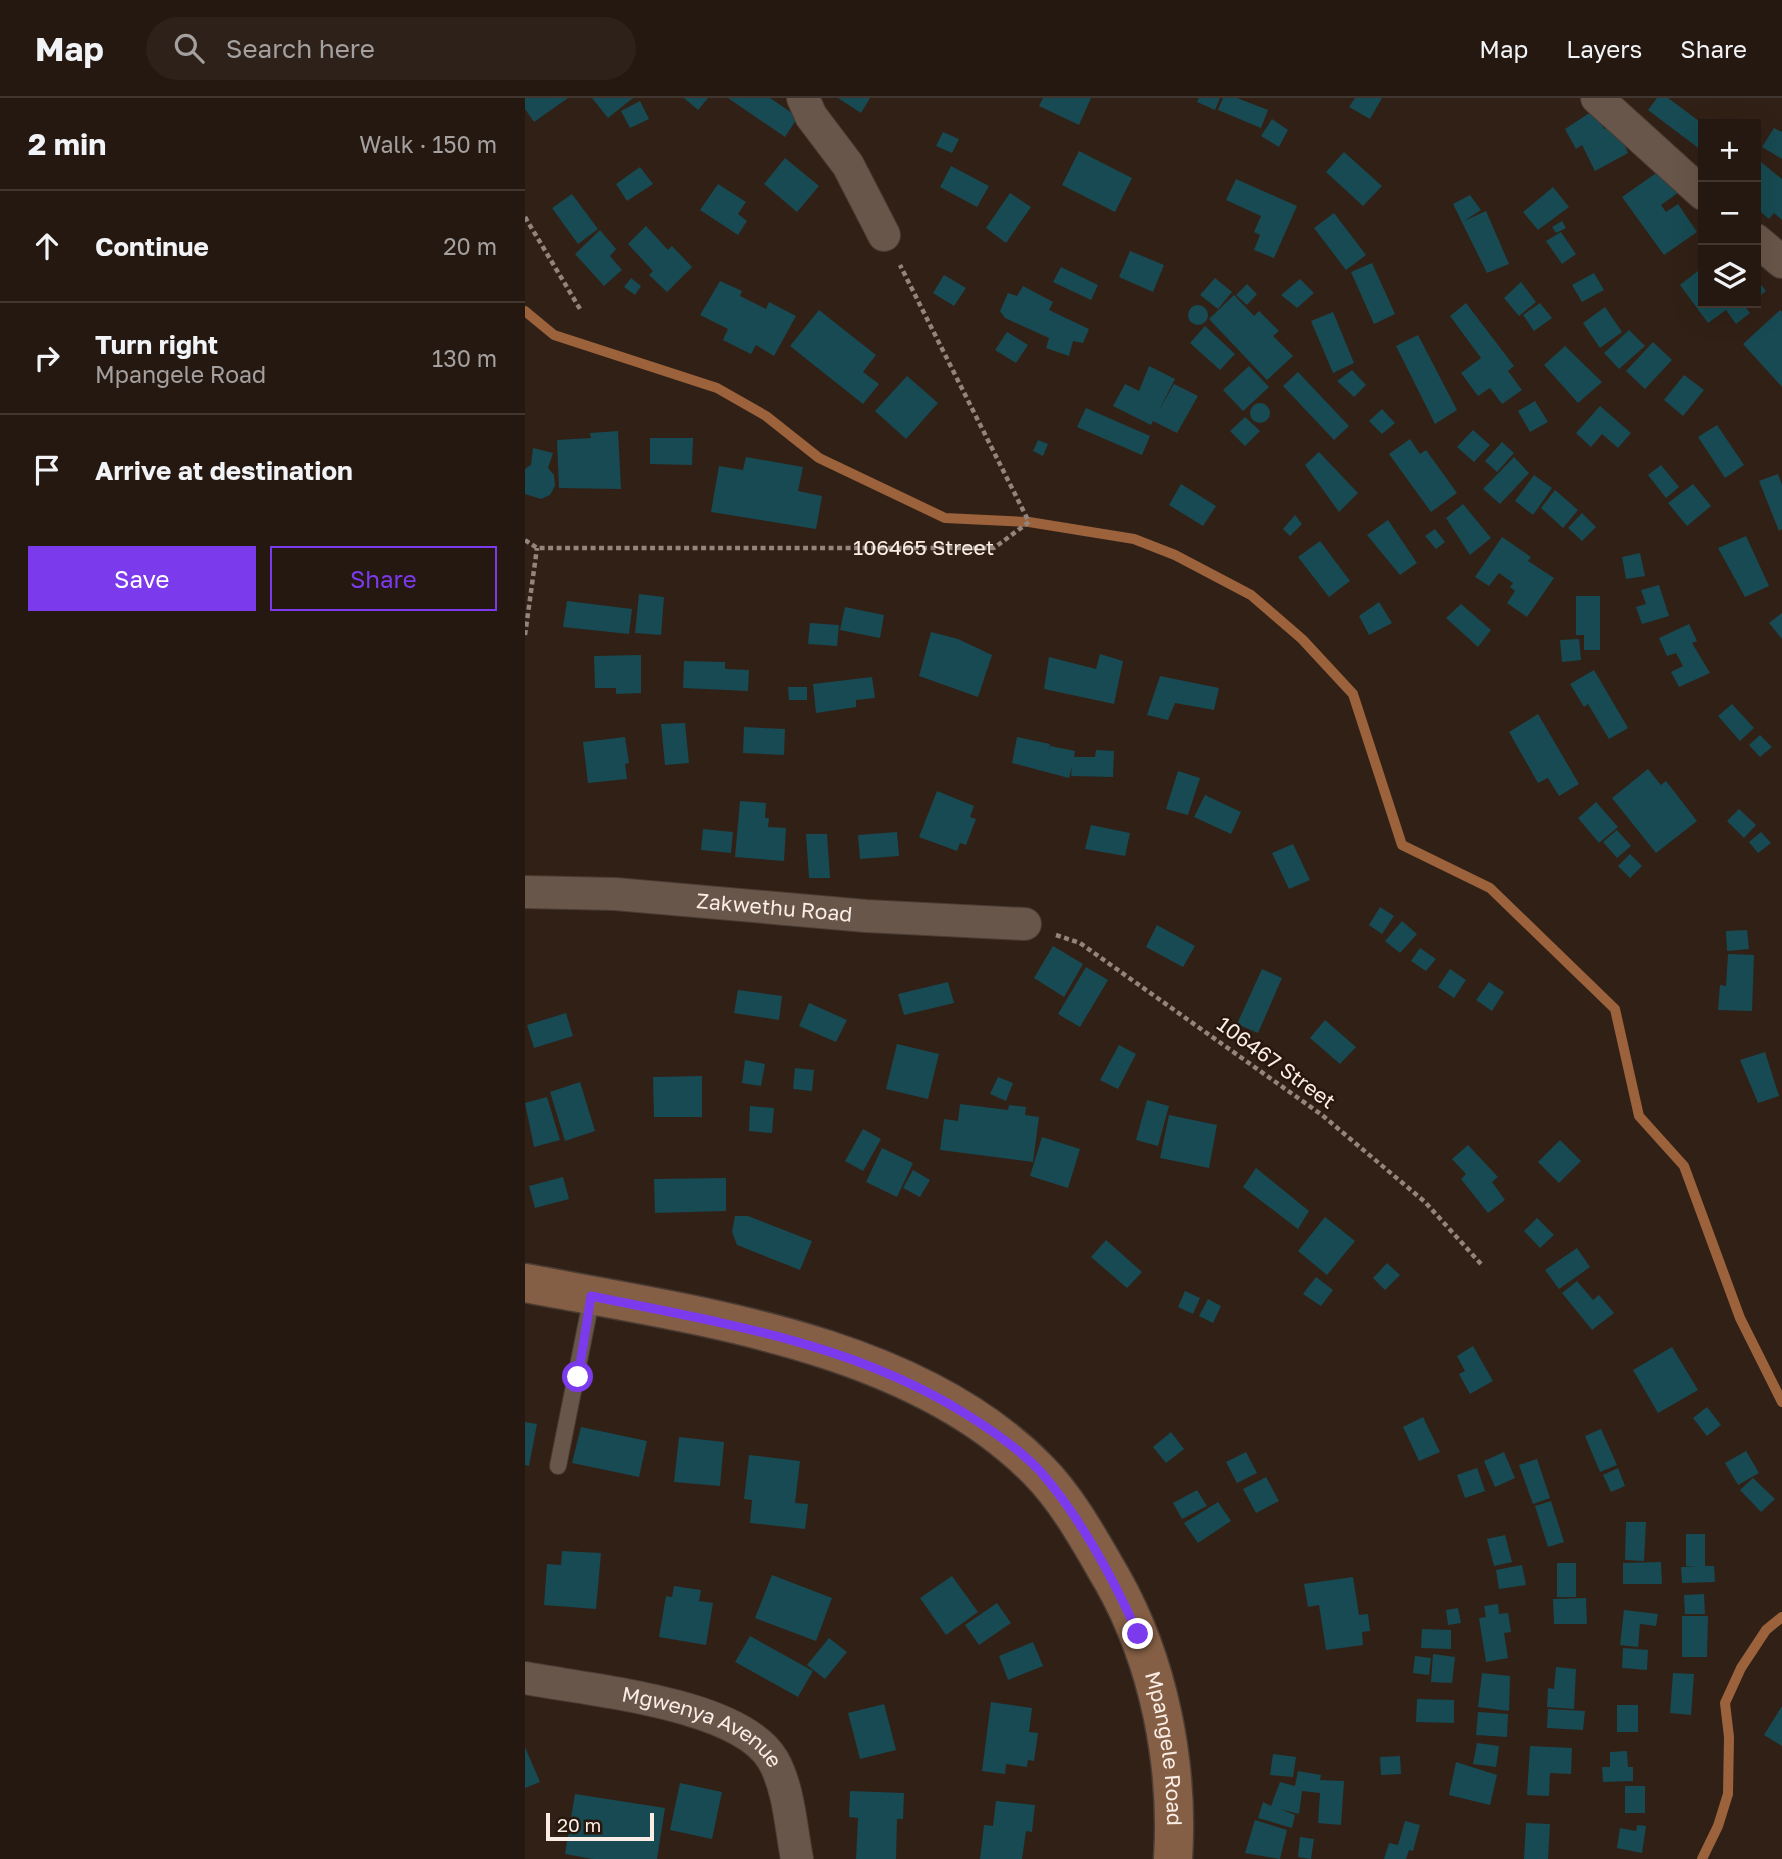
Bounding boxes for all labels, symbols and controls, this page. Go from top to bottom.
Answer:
search box [146,17,636,80]
text: Map [35,29,104,68]
icon: search [170,29,208,67]
text: Search here [226,33,375,64]
text: Map [1479,34,1528,63]
text: Layers [1566,34,1642,63]
text: Share [1680,34,1747,63]
map controls [1698,119,1761,308]
button: + [1698,119,1761,182]
text: 2 min [28,126,106,162]
text: Walk · 150 m [359,130,497,158]
button: − [1698,182,1761,245]
icon: ahead [28,227,66,265]
text: Continue [95,231,209,262]
text: 20 m [443,232,497,260]
button: layers [1698,245,1761,308]
text: Turn right [95,329,218,360]
icon: right [28,339,66,377]
text: 130 m [432,344,497,372]
text: Mpangele Road [95,360,266,388]
icon: arrive [28,451,66,489]
text: Arrive at destination [95,455,353,486]
street label: 106465 Street [853,534,994,560]
button: Save [28,546,256,611]
button: Share [270,546,497,611]
street label: Zakwethu Road [695,887,853,927]
street label: 106467 Street [1212,1011,1341,1114]
route start [562,1361,593,1392]
route end [1122,1618,1153,1649]
street label: Mpangele Road [1140,1668,1188,1826]
street label: Mgwenya Avenue [620,1680,788,1771]
scale bar [546,1810,655,1842]
text: 20 m [557,1813,601,1836]

